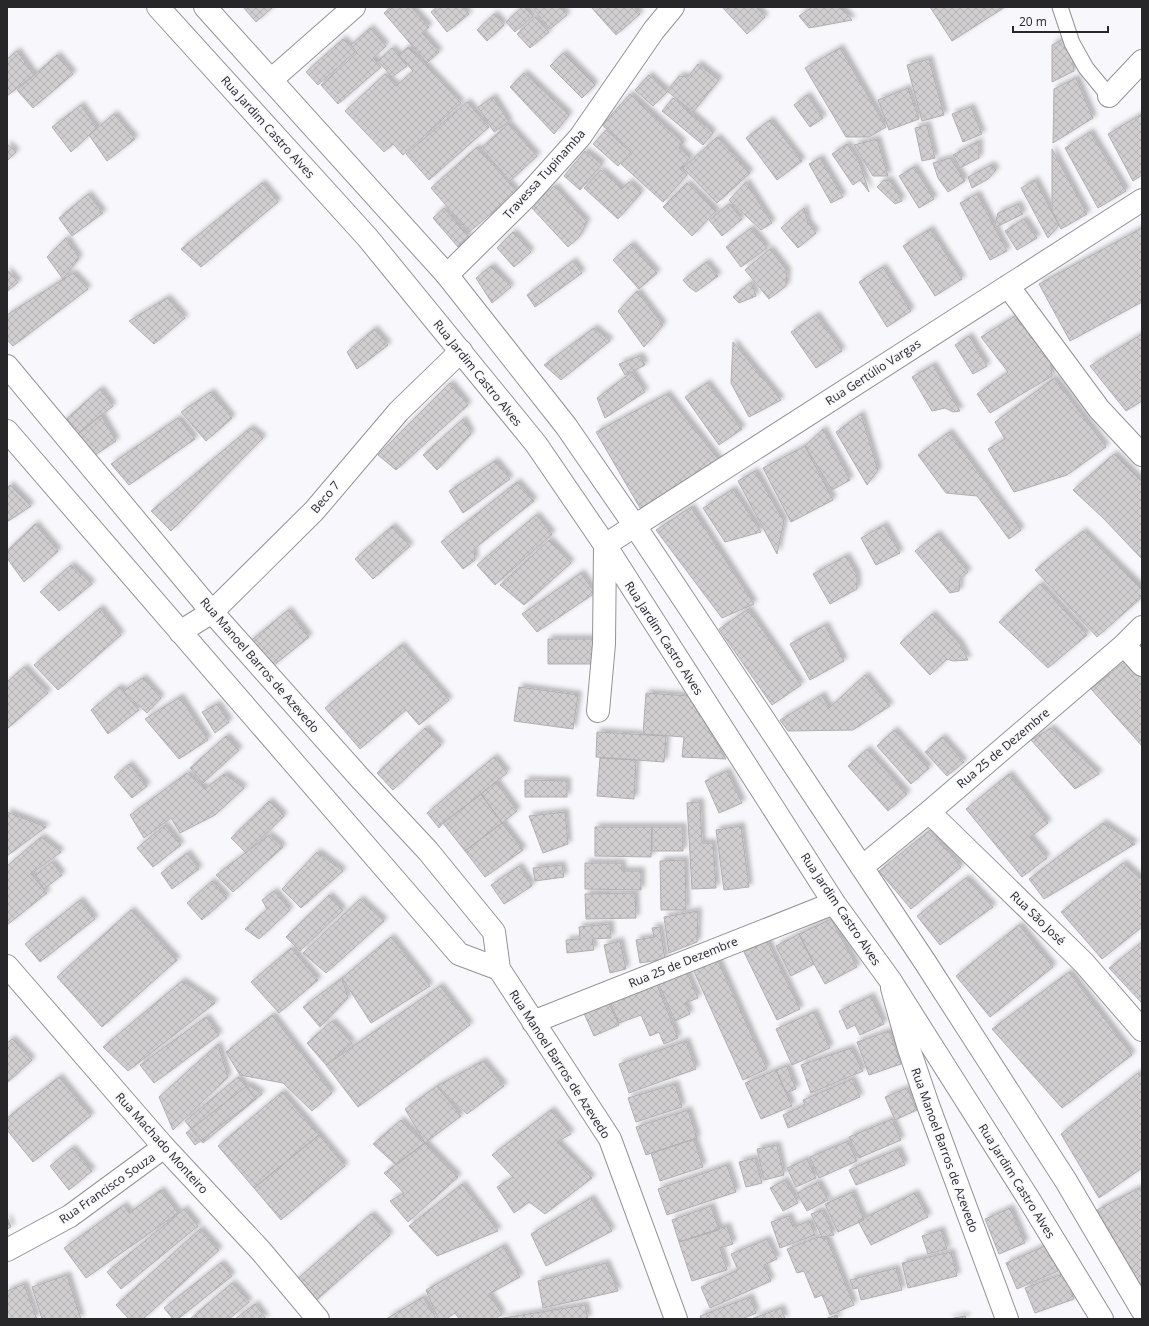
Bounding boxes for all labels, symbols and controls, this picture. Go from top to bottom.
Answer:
scale bar [1013,8,1108,34]
text: 20 m [1019,13,1047,30]
street label: Rua Jardim Castro Alves [217,72,319,182]
street label: Travessa Tupinamba [499,125,589,223]
street label: Rua Jardim Castro Alves [430,316,526,430]
street label: Rua Gertúlio Vargas [822,335,924,409]
street label: Beco 7 [306,477,344,517]
street label: Rua Jardim Castro Alves [621,578,707,698]
street label: Rua Manoel Barros de Azevedo [196,594,324,736]
street label: Rua 25 de Dezembre [953,704,1053,792]
street label: Rua Jardim Castro Alves [797,849,885,969]
street label: Rua São José [1007,887,1070,949]
street label: Rua 25 de Dezembre [626,932,740,992]
street label: Rua Manoel Barros de Azevedo [505,986,615,1142]
street label: Rua Manoel Barros de Azevedo [907,1065,983,1235]
street label: Rua Machado Monteiro [112,1089,212,1197]
street label: Rua Jardim Castro Alves [975,1120,1059,1242]
street label: Rua Francisco Souza [56,1148,158,1228]

